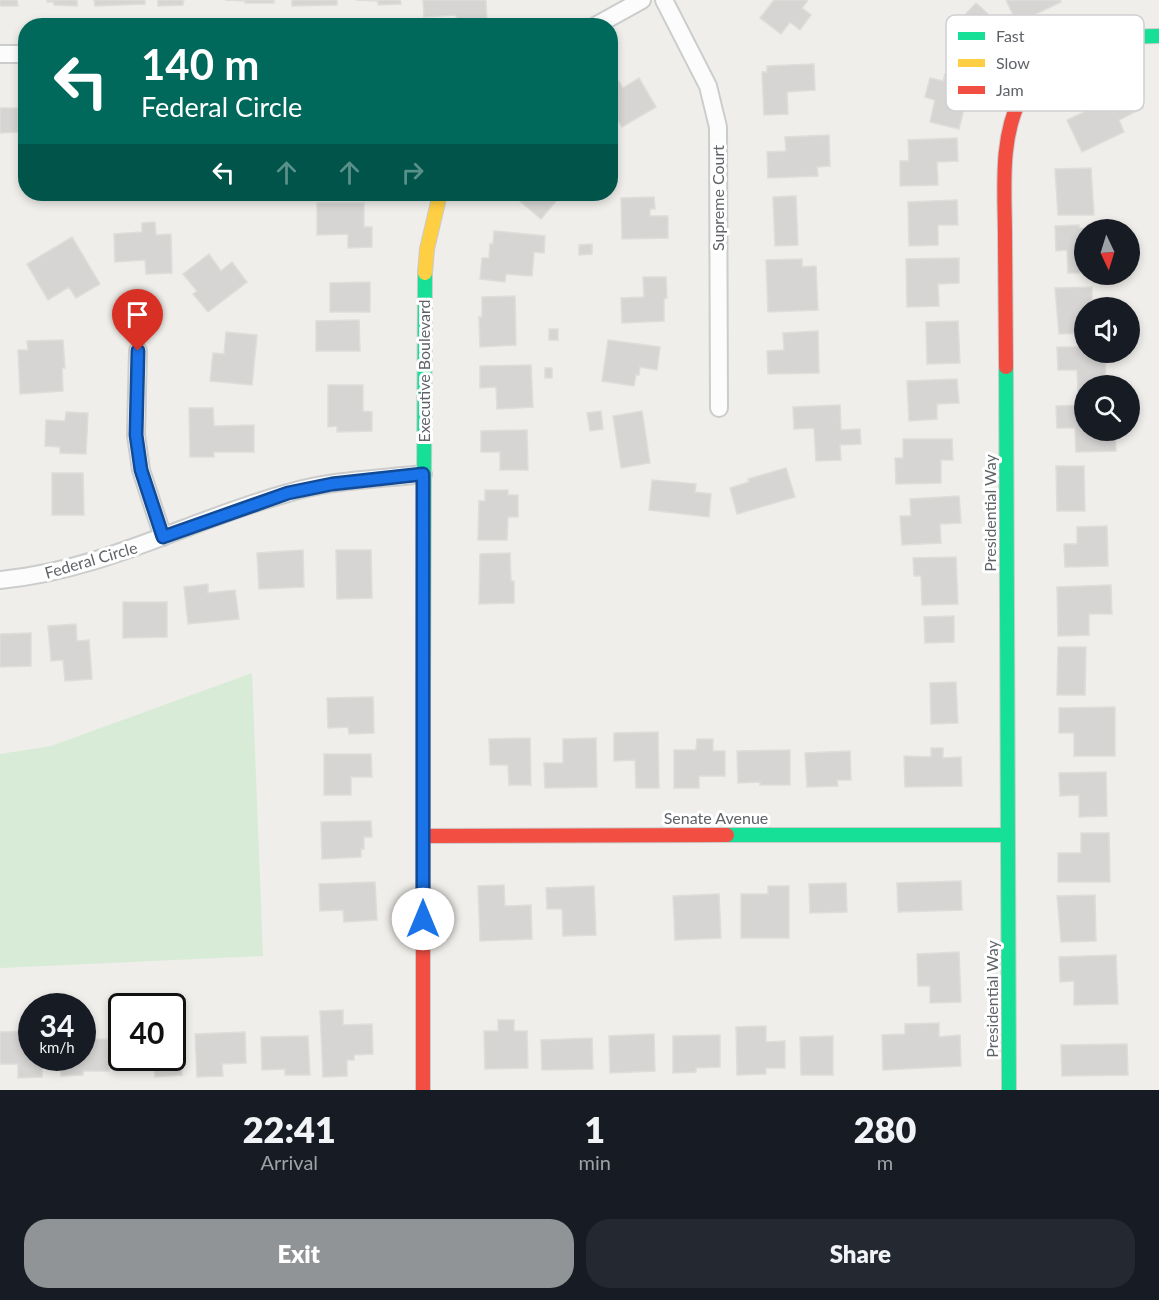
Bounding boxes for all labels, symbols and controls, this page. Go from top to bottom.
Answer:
legend [946,15,1144,111]
text: Fast [996,26,1025,45]
text: 140 m [141,39,259,89]
icon: left [42,42,120,120]
text: Slow [996,53,1030,72]
text: Jam [996,80,1024,99]
text: Federal Circle [141,90,302,123]
street label: Supreme Court [708,145,727,251]
icon: left [207,156,240,189]
icon: ahead [270,156,303,189]
icon: ahead [333,156,366,189]
icon: right [396,156,429,189]
north arrow [1074,219,1140,285]
map controls [1074,219,1140,441]
pin [112,289,163,351]
button: sound [1074,297,1140,363]
icon: arrive [121,298,154,331]
street label: Executive Boulevard [414,299,433,443]
button: search [1074,375,1140,441]
street label: Presidential Way [980,453,999,572]
street label: Federal Circle [42,537,139,582]
street label: Senate Avenue [664,808,768,827]
position arrow [391,887,455,951]
street label: Presidential Way [982,939,1001,1058]
speed limit sign: 40 [108,993,186,1071]
text: 34 [40,1007,74,1043]
text: km/h [39,1038,75,1056]
text: 22:41 [243,1107,336,1151]
text: 1 [584,1107,605,1151]
text: 280 [854,1107,916,1151]
text: Arrival [260,1150,318,1174]
text: min [579,1150,611,1174]
text: m [877,1150,893,1174]
button: Exit [24,1219,574,1288]
button: Share [586,1219,1135,1288]

